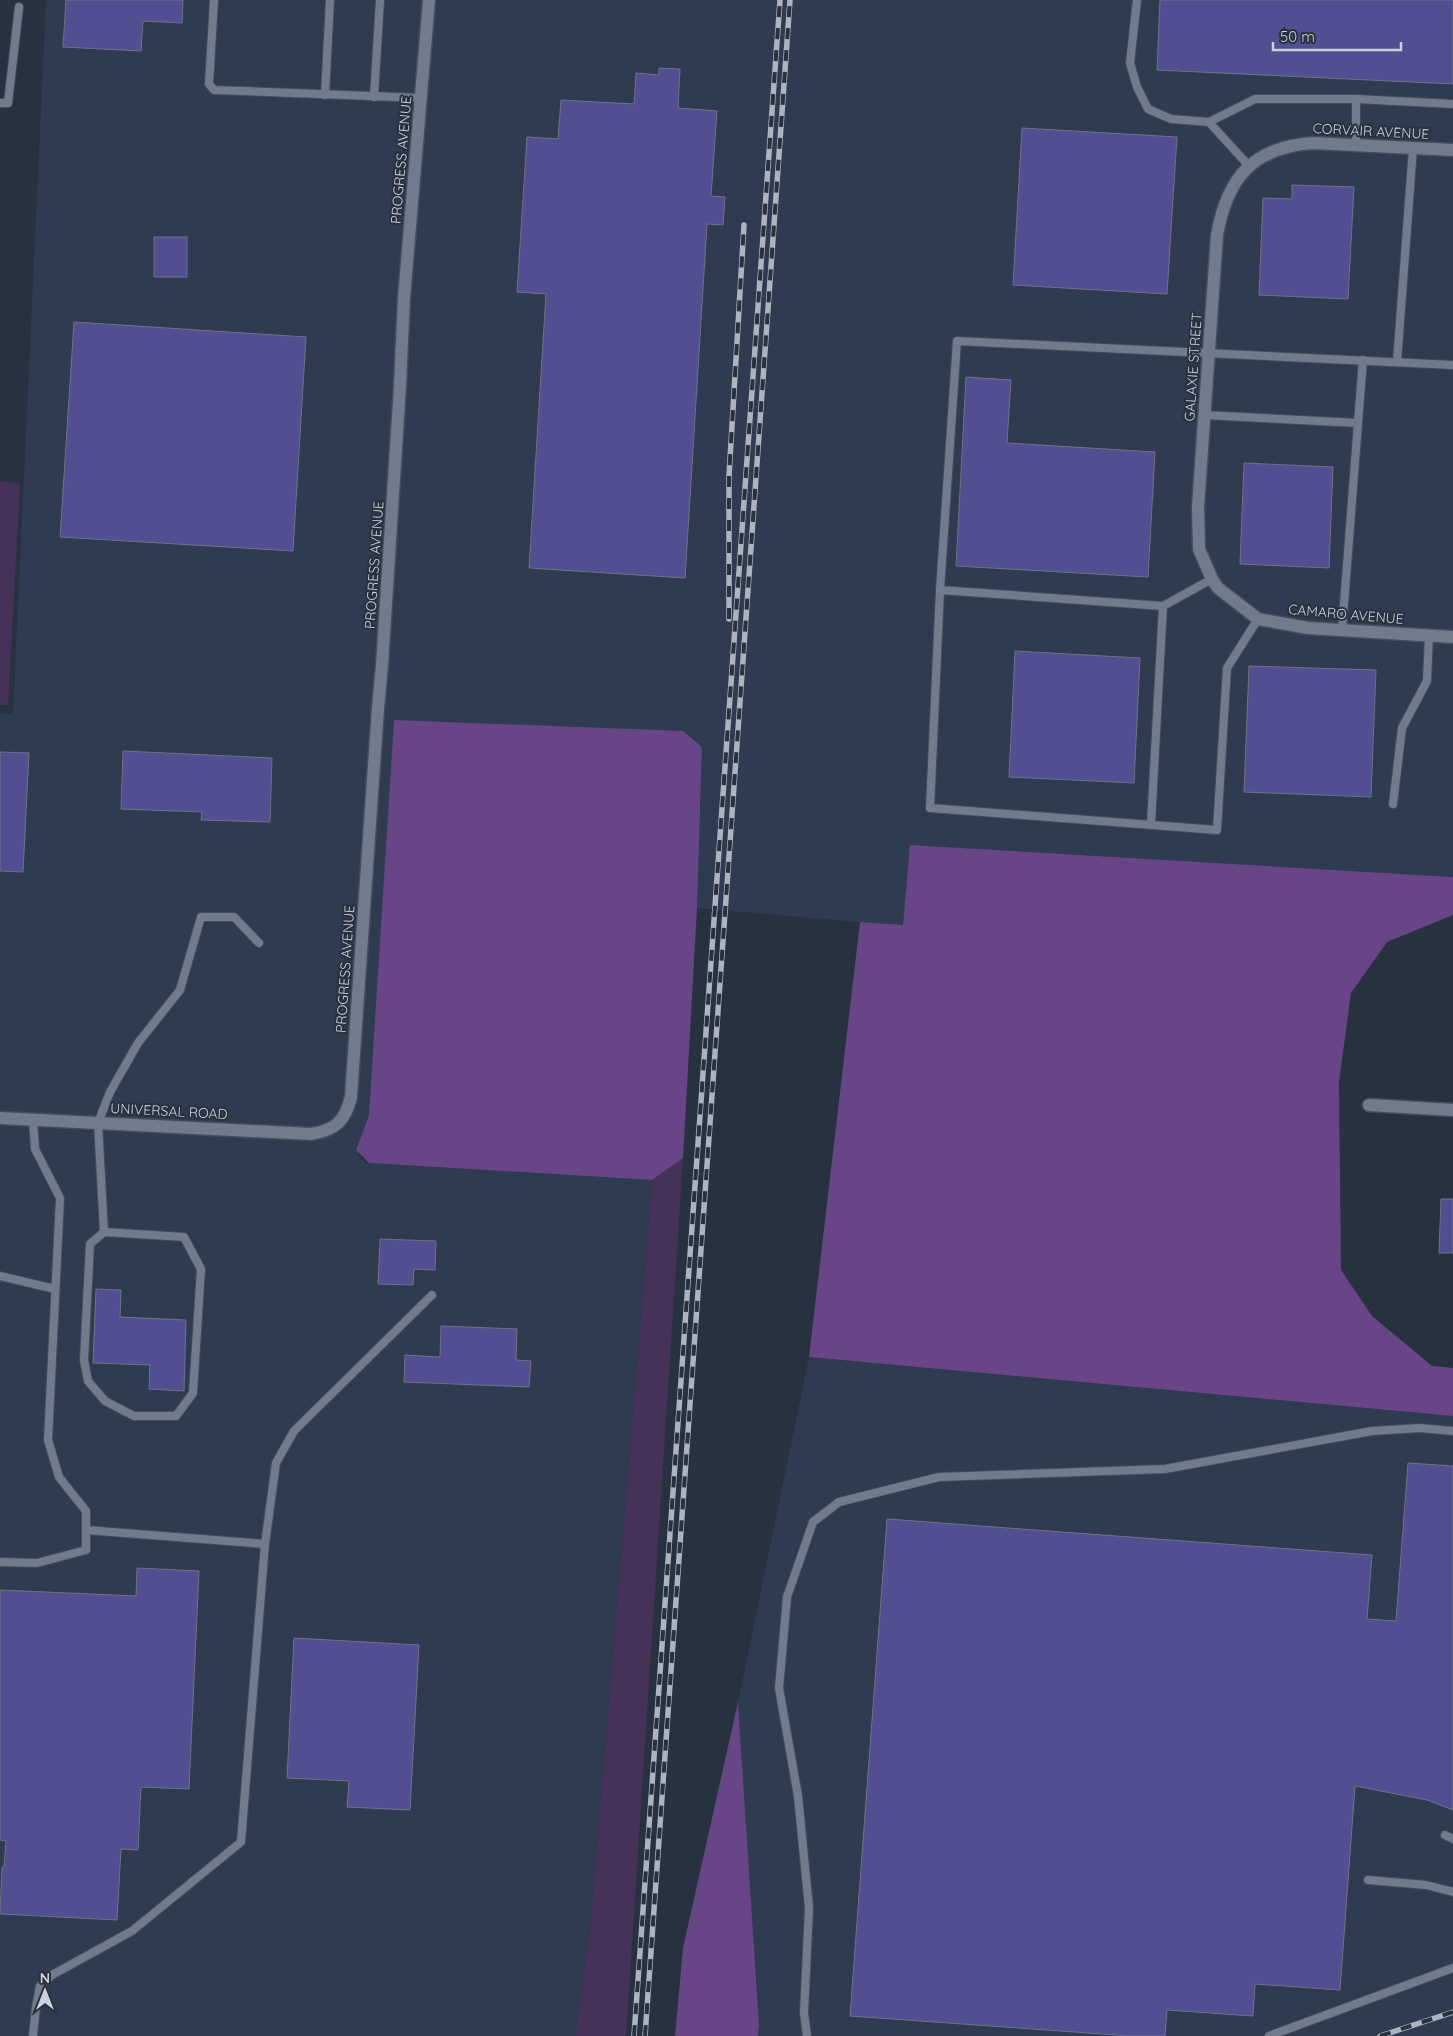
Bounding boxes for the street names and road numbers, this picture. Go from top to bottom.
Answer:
street label: PROGRESS AVENUE [386,95,416,225]
street label: CORVAIR AVENUE [1312,119,1430,143]
street label: GALAXIE STREET [1180,312,1206,422]
street label: PROGRESS AVENUE [361,500,387,630]
street label: CAMARO AVENUE [1288,600,1405,628]
street label: PROGRESS AVENUE [332,904,358,1034]
street label: UNIVERSAL ROAD [110,1099,228,1123]

